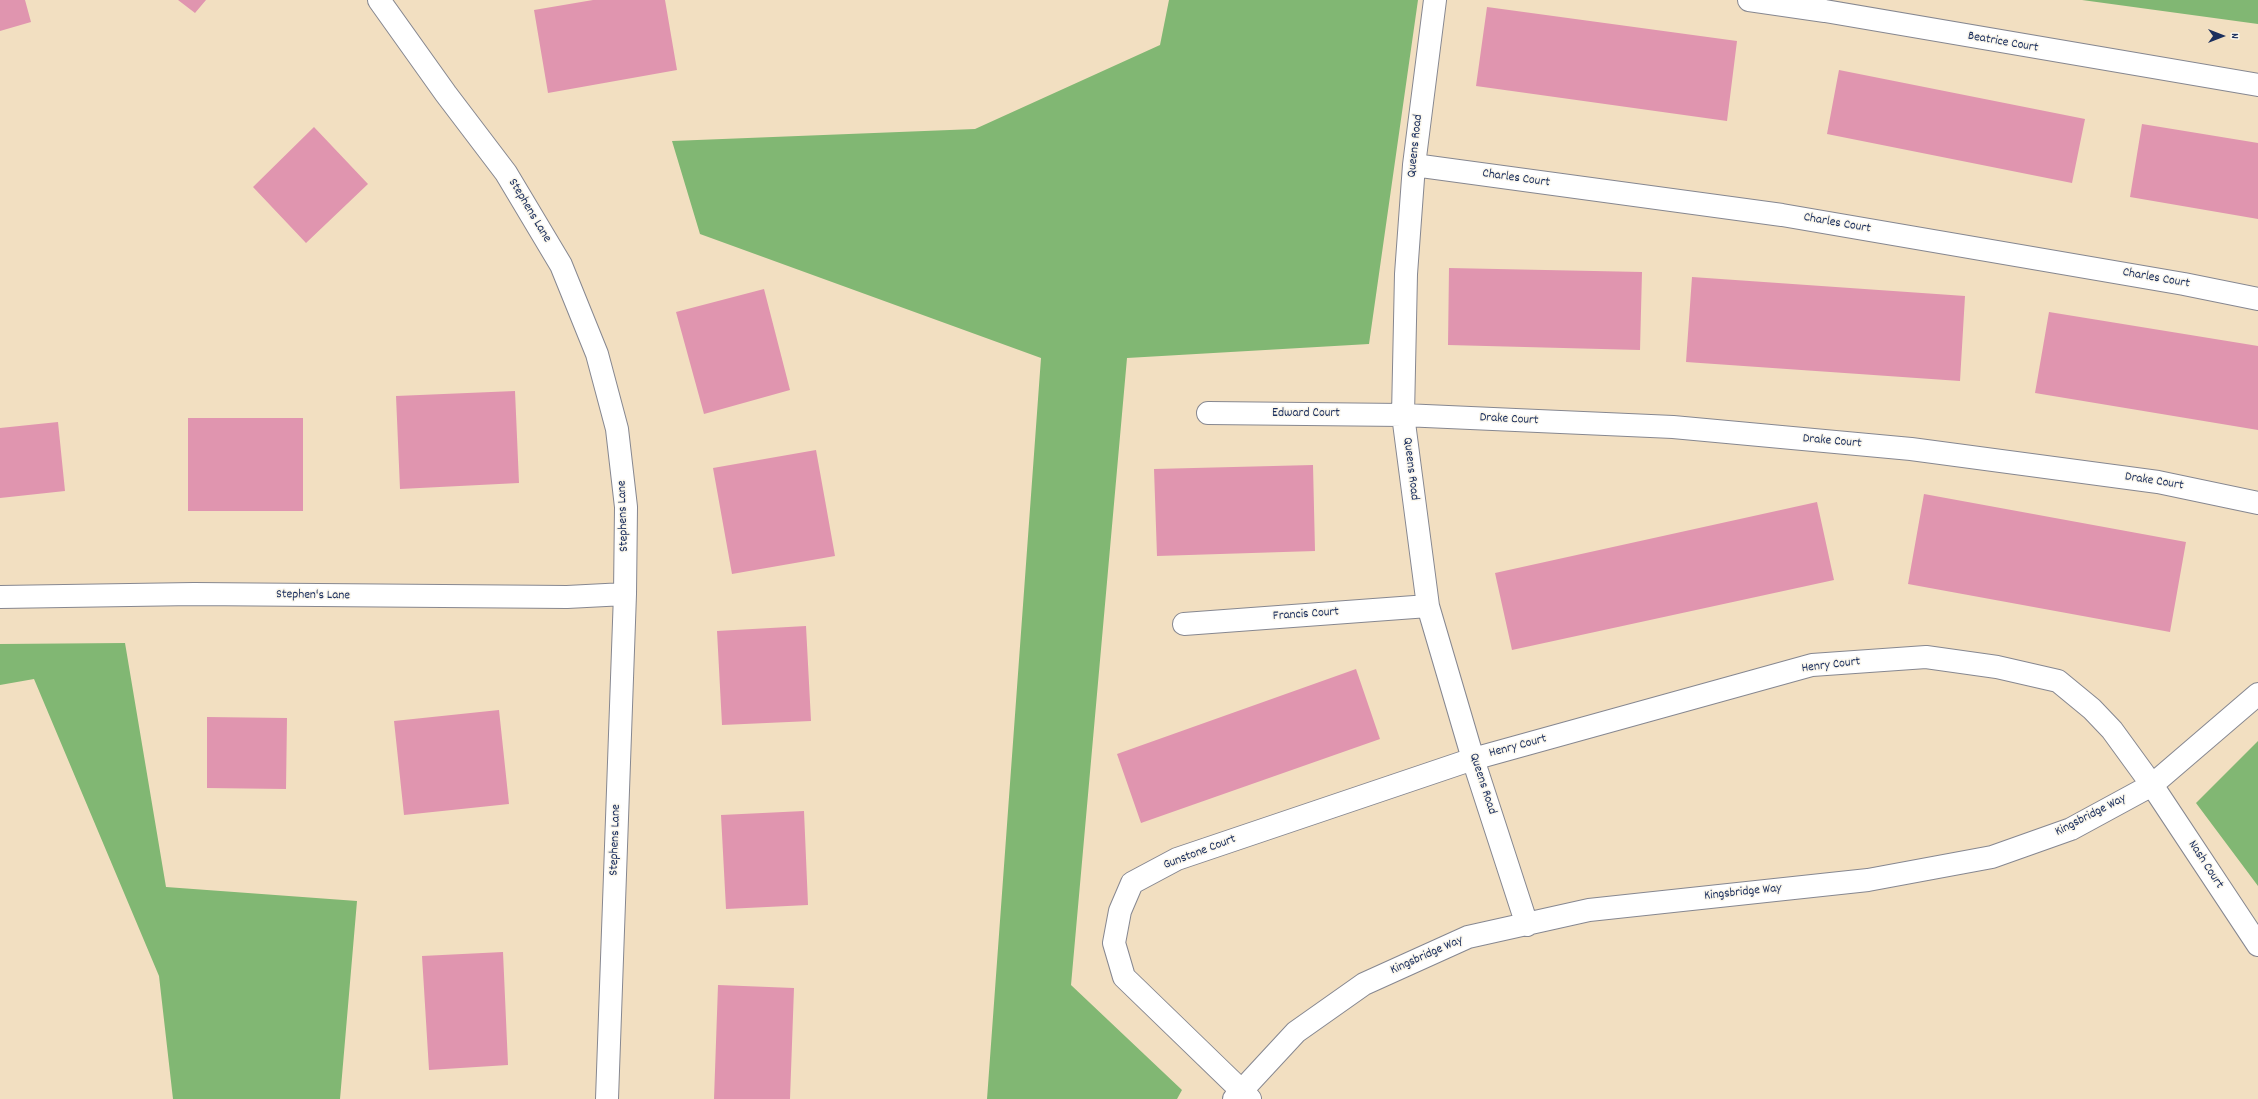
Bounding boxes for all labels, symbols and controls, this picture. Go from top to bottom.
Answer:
north arrow [2202,16,2242,56]
street label: Beatrice Court [1967,29,2039,57]
text: N [2226,33,2242,39]
street label: Queens Road [1405,114,1427,178]
street label: Charles Court [1481,167,1551,191]
street label: Stephens Lane [504,176,554,246]
street label: Charles Court [1802,210,1872,238]
street label: Charles Court [2121,265,2191,293]
street label: Edward Court [1272,406,1340,422]
street label: Drake Court [1479,411,1539,429]
street label: Drake Court [1802,432,1862,452]
street label: Queens Road [1398,437,1422,501]
street label: Drake Court [2124,470,2184,494]
street label: Stephens Lane [615,480,633,552]
street label: Stephen's Lane [276,588,350,604]
street label: Francis Court [1272,605,1340,625]
street label: Henry Court [1801,655,1861,677]
street label: Henry Court [1488,732,1548,762]
street label: Queens Road [1465,751,1499,817]
street label: Kingsbridge Way [2053,791,2129,841]
street label: Stephens Lane [607,804,625,876]
street label: Gunstone Court [1162,832,1238,874]
street label: Nash Court [2184,838,2226,892]
street label: Kingsbridge Way [1704,881,1782,905]
street label: Kingsbridge Way [1388,933,1466,979]

